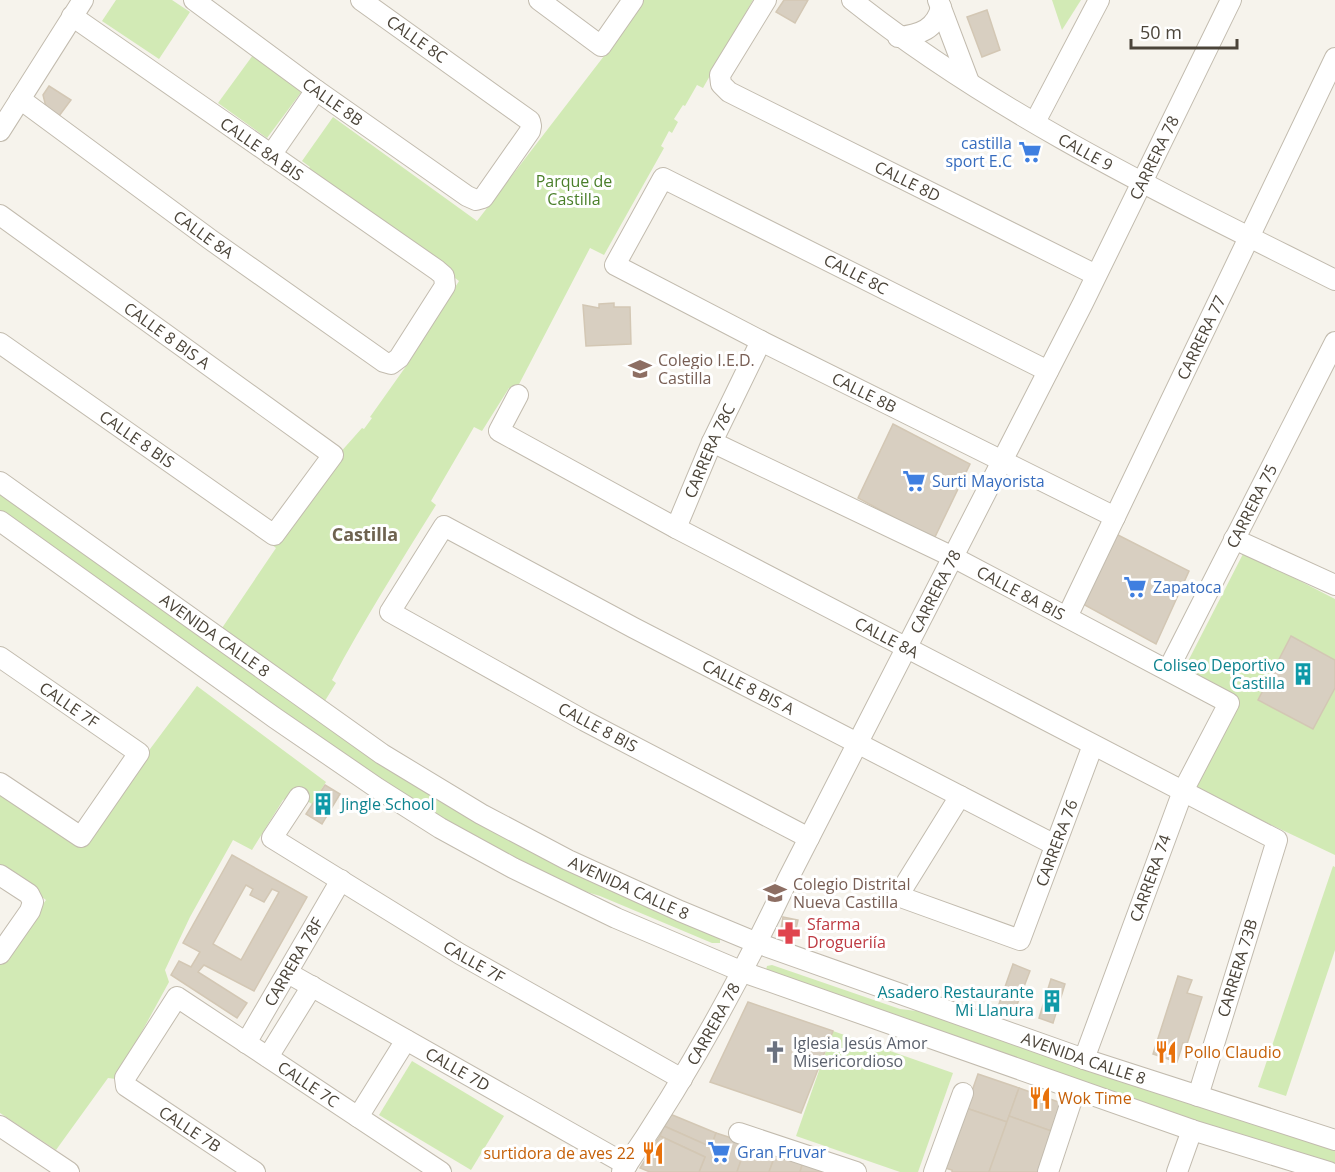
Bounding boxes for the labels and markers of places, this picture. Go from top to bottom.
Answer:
place label: castilla sport E.C [945,132,1012,172]
supermarket icon: castilla sport E.C [1017,139,1043,165]
place label: Colegio I.E.D. Castilla [658,349,755,389]
school or university icon: Colegio I.E.D. Castilla [627,356,653,382]
supermarket icon: Surti Mayorista [901,468,927,494]
place label: Surti Mayorista [932,470,1045,492]
supermarket icon: Zapatoca [1122,574,1148,600]
place label: Zapatoca [1153,576,1222,598]
place label: Coliseo Deportivo Castilla [1153,654,1285,694]
building icon: Coliseo Deportivo Castilla [1290,661,1316,687]
building icon: Jingle School [310,791,336,817]
place label: Jingle School [339,793,435,815]
place label: Colegio Distrital Nueva Castilla [793,873,910,913]
school or university icon: Colegio Distrital Nueva Castilla [762,880,788,906]
place label: Sfarma Drogueriía [807,913,886,953]
pharmacy icon: Sfarma Drogueriía [776,920,802,946]
place label: Asadero Restaurante Mi Llanura [877,981,1034,1021]
building icon: Asadero Restaurante Mi Llanura [1039,988,1065,1014]
place label: Iglesia Jesús Amor Misericordioso [793,1032,928,1072]
church icon: Iglesia Jesús Amor Misericordioso [762,1039,788,1065]
restaurant icon: Pollo Claudio [1153,1039,1179,1065]
place label: Pollo Claudio [1184,1041,1281,1063]
restaurant icon: Wok Time [1027,1085,1053,1111]
place label: Wok Time [1058,1087,1132,1109]
supermarket icon: Gran Fruvar [706,1139,732,1165]
restaurant icon: surtidora de aves 22 [640,1140,666,1166]
place label: Gran Fruvar [737,1141,827,1163]
place label: surtidora de aves 22 [483,1142,635,1164]

